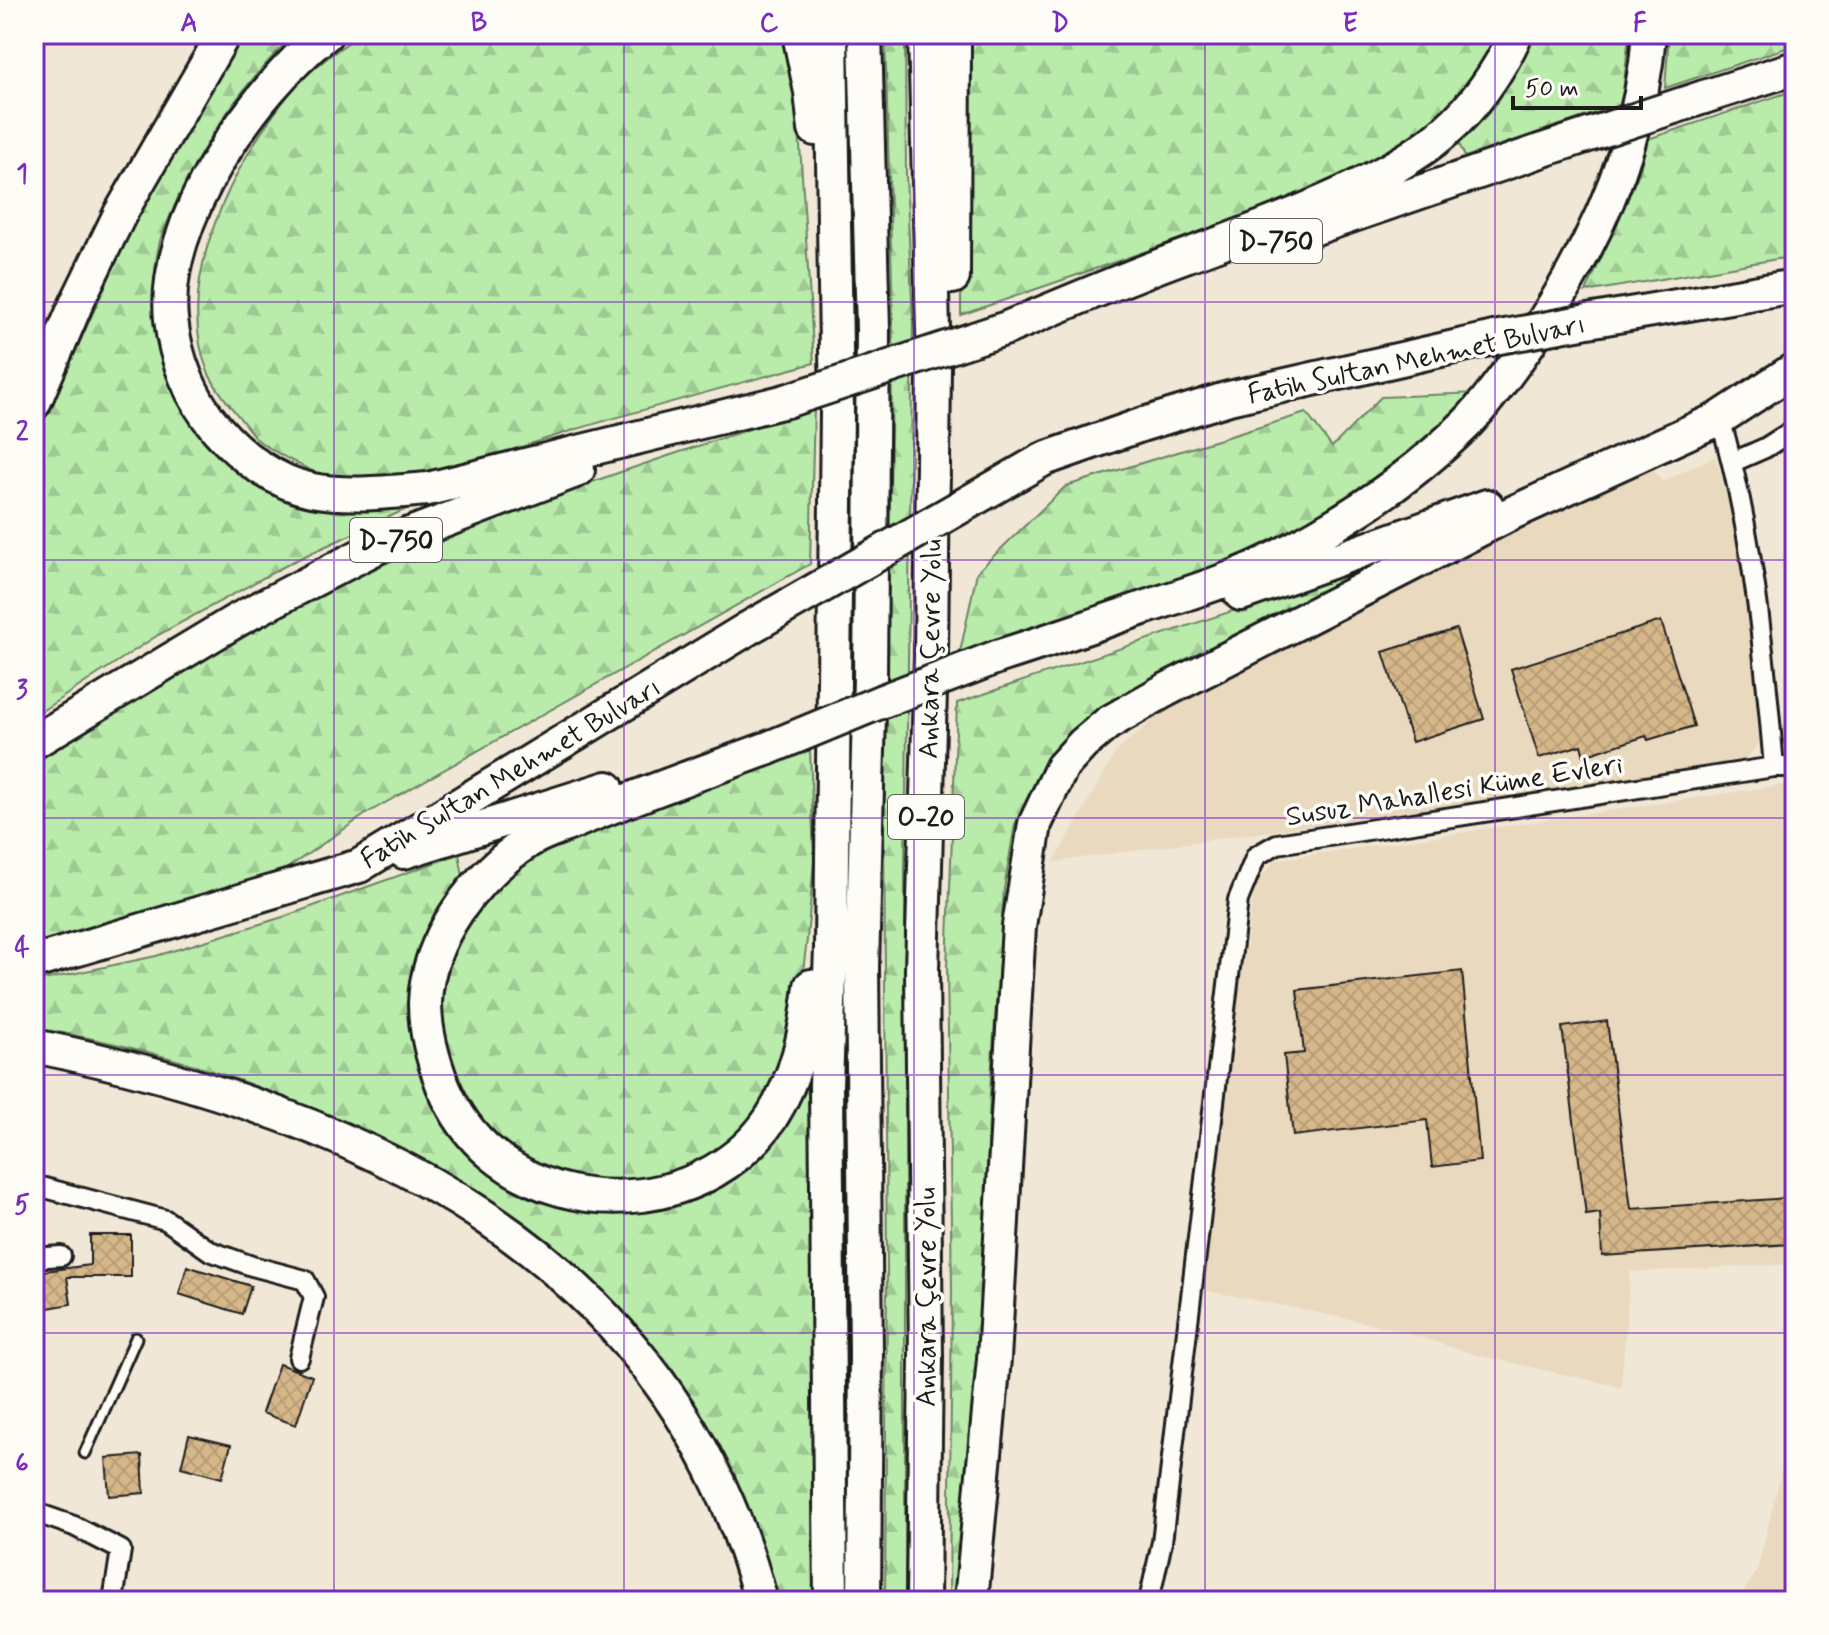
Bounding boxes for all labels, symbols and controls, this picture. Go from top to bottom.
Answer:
text: A [180,7,198,41]
text: B [471,7,487,41]
text: C [760,7,779,41]
text: D [1051,7,1069,41]
text: E [1342,7,1358,41]
text: F [1633,7,1647,41]
scale bar [1513,60,1641,110]
text: 50 m [1525,74,1579,105]
text: 1 [16,158,28,192]
road number: D-750 [1230,219,1322,263]
street label: Fatih Sultan Mehmet Bulvarı [1244,307,1589,414]
text: 2 [16,416,29,450]
road number: D-750 [350,518,442,562]
street label: Ankara Çevre Yolu [911,539,952,759]
street label: Fatih Sultan Mehmet Bulvarı [354,670,668,879]
text: 3 [16,674,28,708]
street label: Susuz Mahallesi Küme Evleri [1283,747,1625,836]
road number: O-20 [888,795,964,839]
text: 4 [14,932,30,966]
street label: Ankara Çevre Yolu [909,1187,946,1407]
text: 5 [14,1189,30,1223]
text: 6 [15,1447,29,1481]

